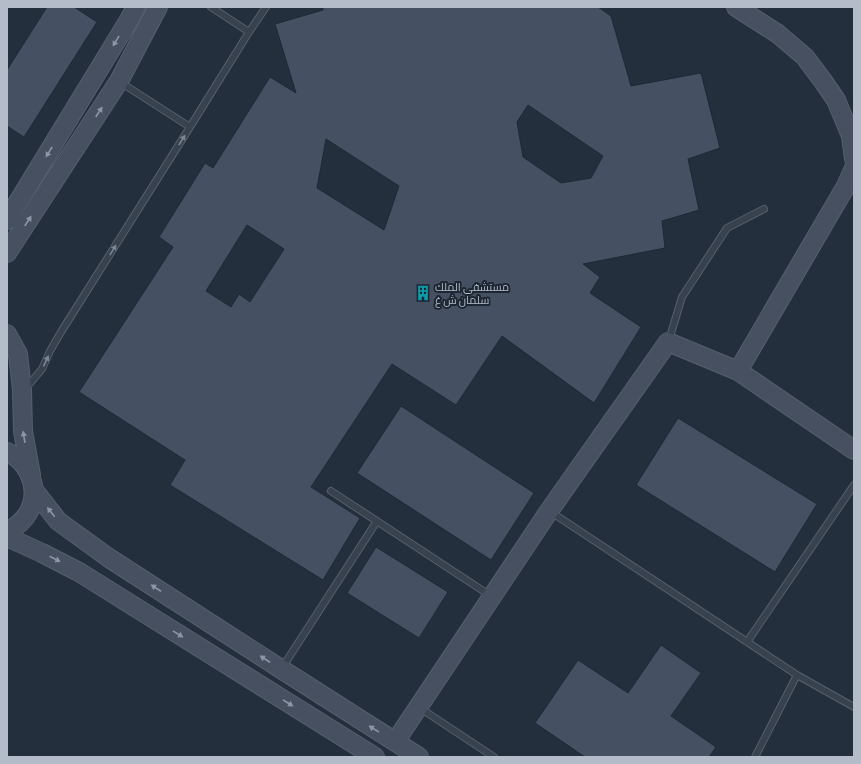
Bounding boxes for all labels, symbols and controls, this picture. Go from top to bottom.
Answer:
one-way arrow [113,35,120,47]
one-way arrow [95,107,103,117]
one-way arrow [178,135,186,145]
one-way arrow [45,146,52,158]
one-way arrow [24,215,32,226]
one-way arrow [109,245,117,255]
place label: مستشفى الملك سلمان ش غ [435,280,509,308]
building icon: مستشفى الملك سلمان ش غ [414,284,432,302]
one-way arrow [43,355,49,367]
one-way arrow [21,431,27,443]
one-way arrow [47,506,55,517]
one-way arrow [49,556,61,563]
one-way arrow [150,584,161,592]
one-way arrow [172,630,184,637]
one-way arrow [259,655,270,663]
one-way arrow [282,699,294,706]
one-way arrow [368,725,380,732]

